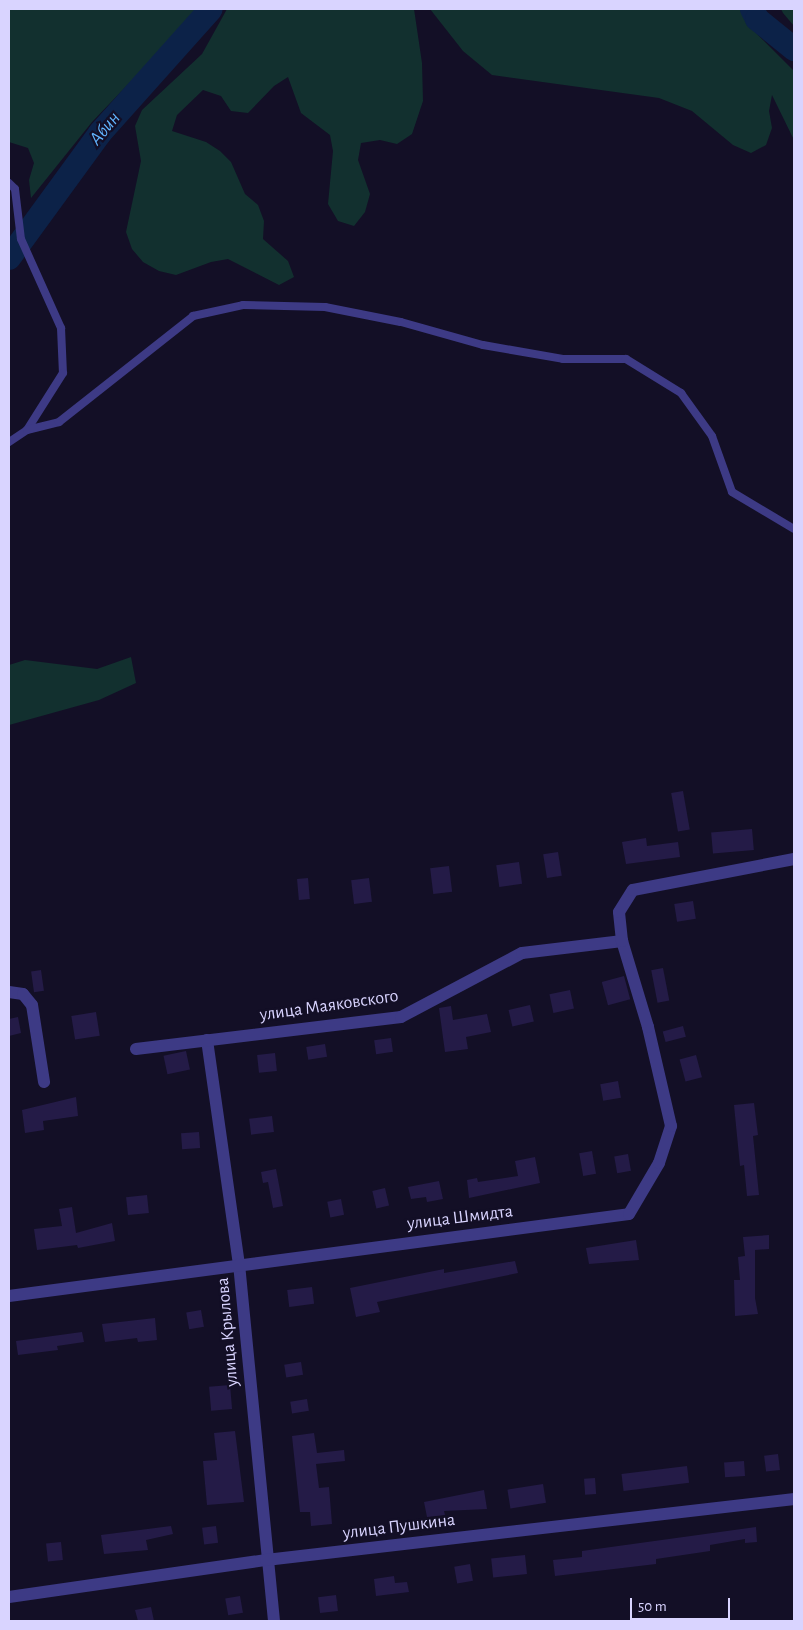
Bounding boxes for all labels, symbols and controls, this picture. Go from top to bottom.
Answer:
water label: Абин [85,108,125,150]
street label: улица Маяковского [258,986,400,1026]
street label: улица Шмидта [406,1201,514,1235]
street label: улица Крылова [212,1276,244,1388]
street label: улица Пушкина [342,1509,456,1545]
scale bar [633,1588,733,1620]
text: 50 m [638,1599,667,1614]

